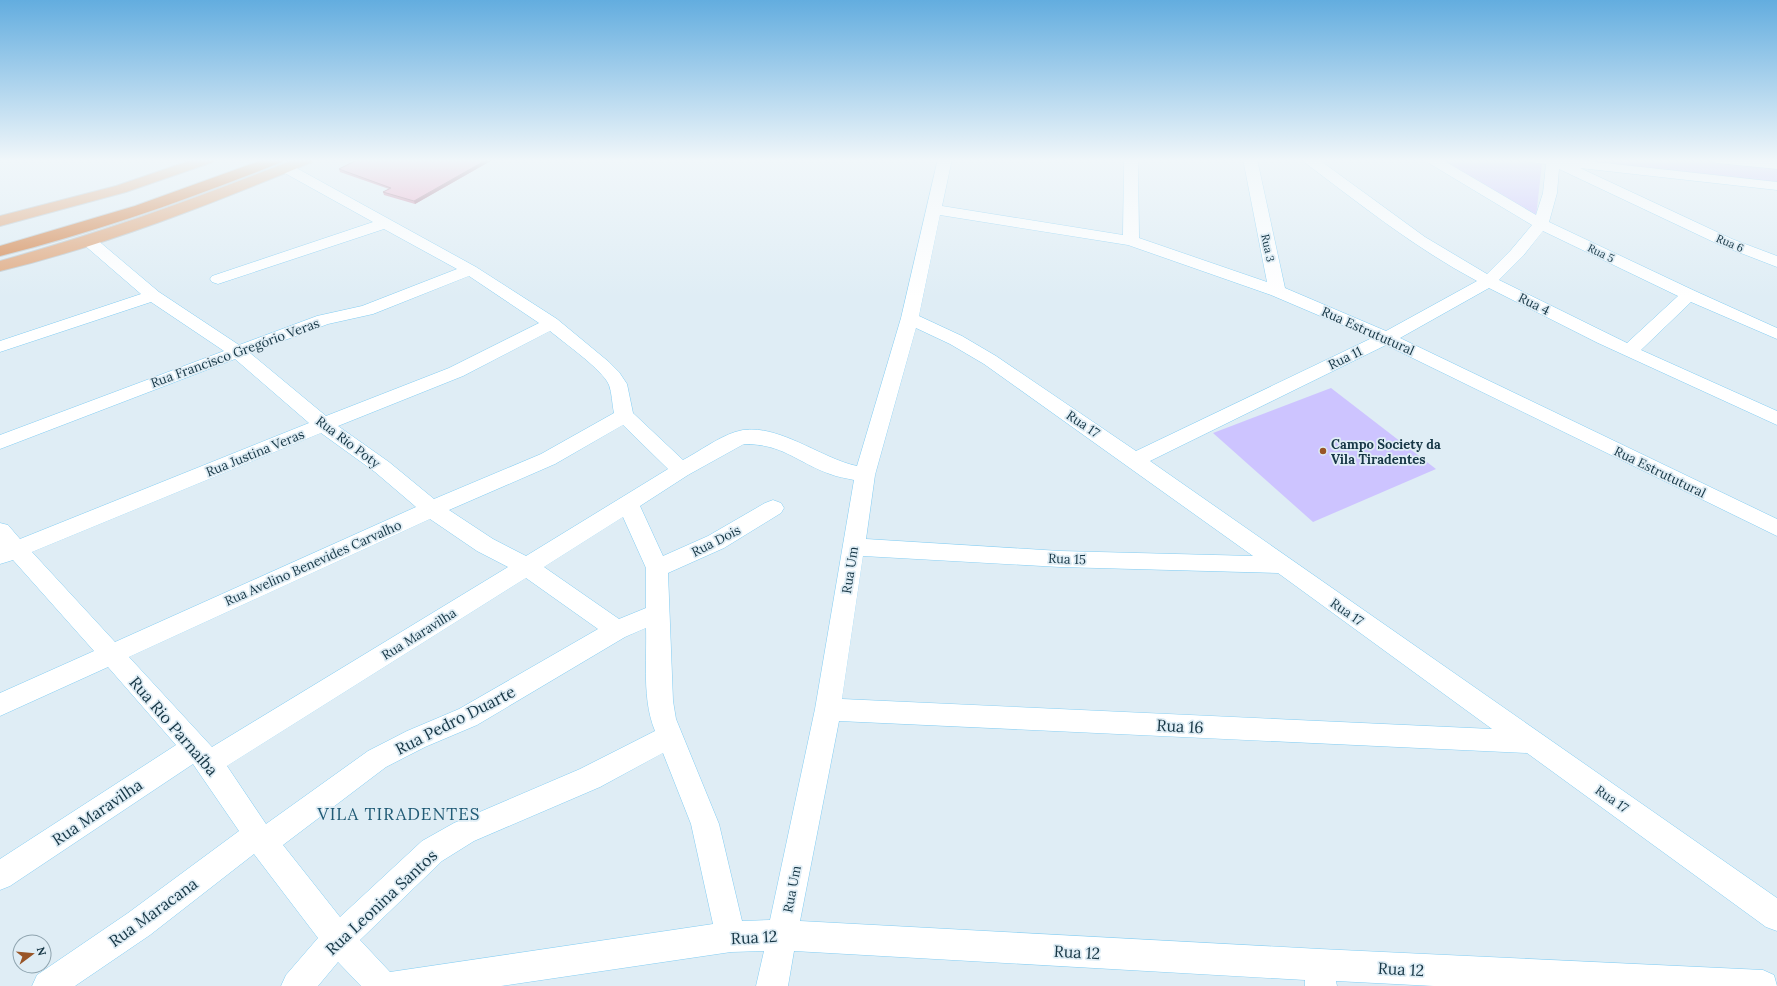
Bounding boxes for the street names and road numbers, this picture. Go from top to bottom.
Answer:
street label: Rua 6 [1714,231,1746,255]
street label: Rua 3 [1258,233,1278,263]
street label: Rua 5 [1585,241,1617,265]
street label: Rua 4 [1515,289,1553,319]
street label: Rua Estrututural [1319,303,1418,359]
street label: Rua Francisco Gregório Veras [148,314,322,392]
street label: Rua 11 [1325,342,1365,373]
street label: Rua 17 [1063,407,1103,441]
street label: Rua Rio Poty [312,412,384,472]
street label: Rua Justina Veras [203,426,307,480]
street label: Rua Estrututural [1611,442,1709,502]
street label: Rua Avelino Benevides Carvalho [222,516,404,610]
street label: Rua Dois [689,521,743,561]
street label: Rua Um [838,545,862,595]
street label: Rua 15 [1048,550,1086,568]
street label: Rua 17 [1327,594,1367,630]
street label: Rua Maravilha [378,604,460,664]
street label: Rua Rio Parnaíba [125,672,223,780]
street label: Rua Pedro Duarte [392,681,519,759]
street label: Rua 16 [1156,715,1204,737]
street label: Rua Maravilha [48,774,146,850]
street label: Rua 17 [1592,781,1632,817]
street label: Rua Leonina Santos [321,845,441,959]
street label: Rua Um [779,864,805,914]
street label: Rua Maracana [105,873,201,951]
street label: Rua 12 [730,926,778,948]
street label: Rua 12 [1053,941,1101,963]
street label: Rua 12 [1377,958,1425,980]

